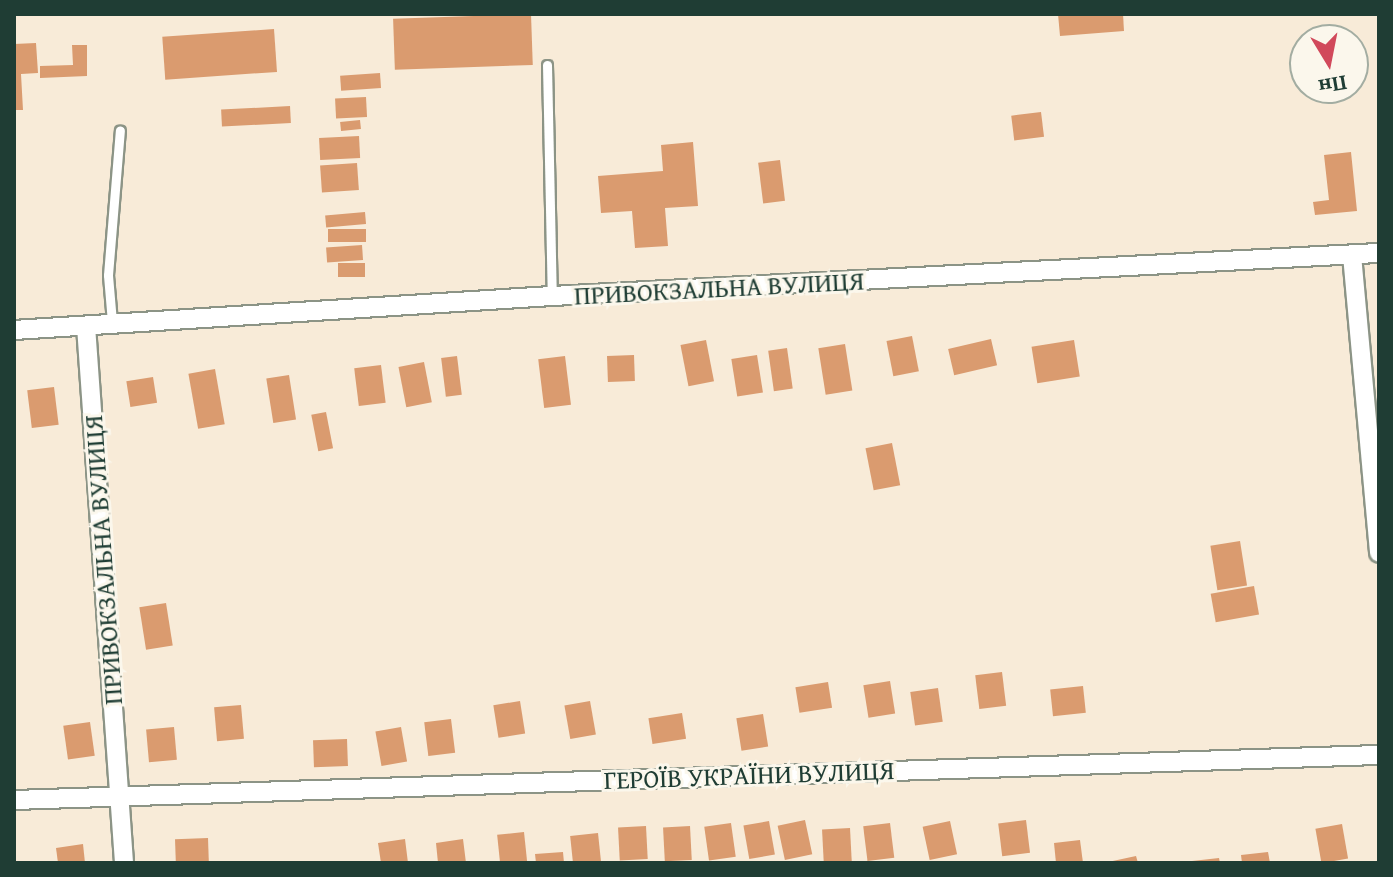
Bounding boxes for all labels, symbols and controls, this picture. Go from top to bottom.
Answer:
north arrow [1289,24,1369,104]
text: Пн [1316,67,1350,104]
street label: ПРИВОКЗАЛЬНА ВУЛИЦЯ [573,265,865,311]
street label: ПРИВОКЗАЛЬНА ВУЛИЦЯ [77,414,129,706]
street label: ГЕРОЇВ УКРАЇНИ ВУЛИЦЯ [603,754,895,796]

